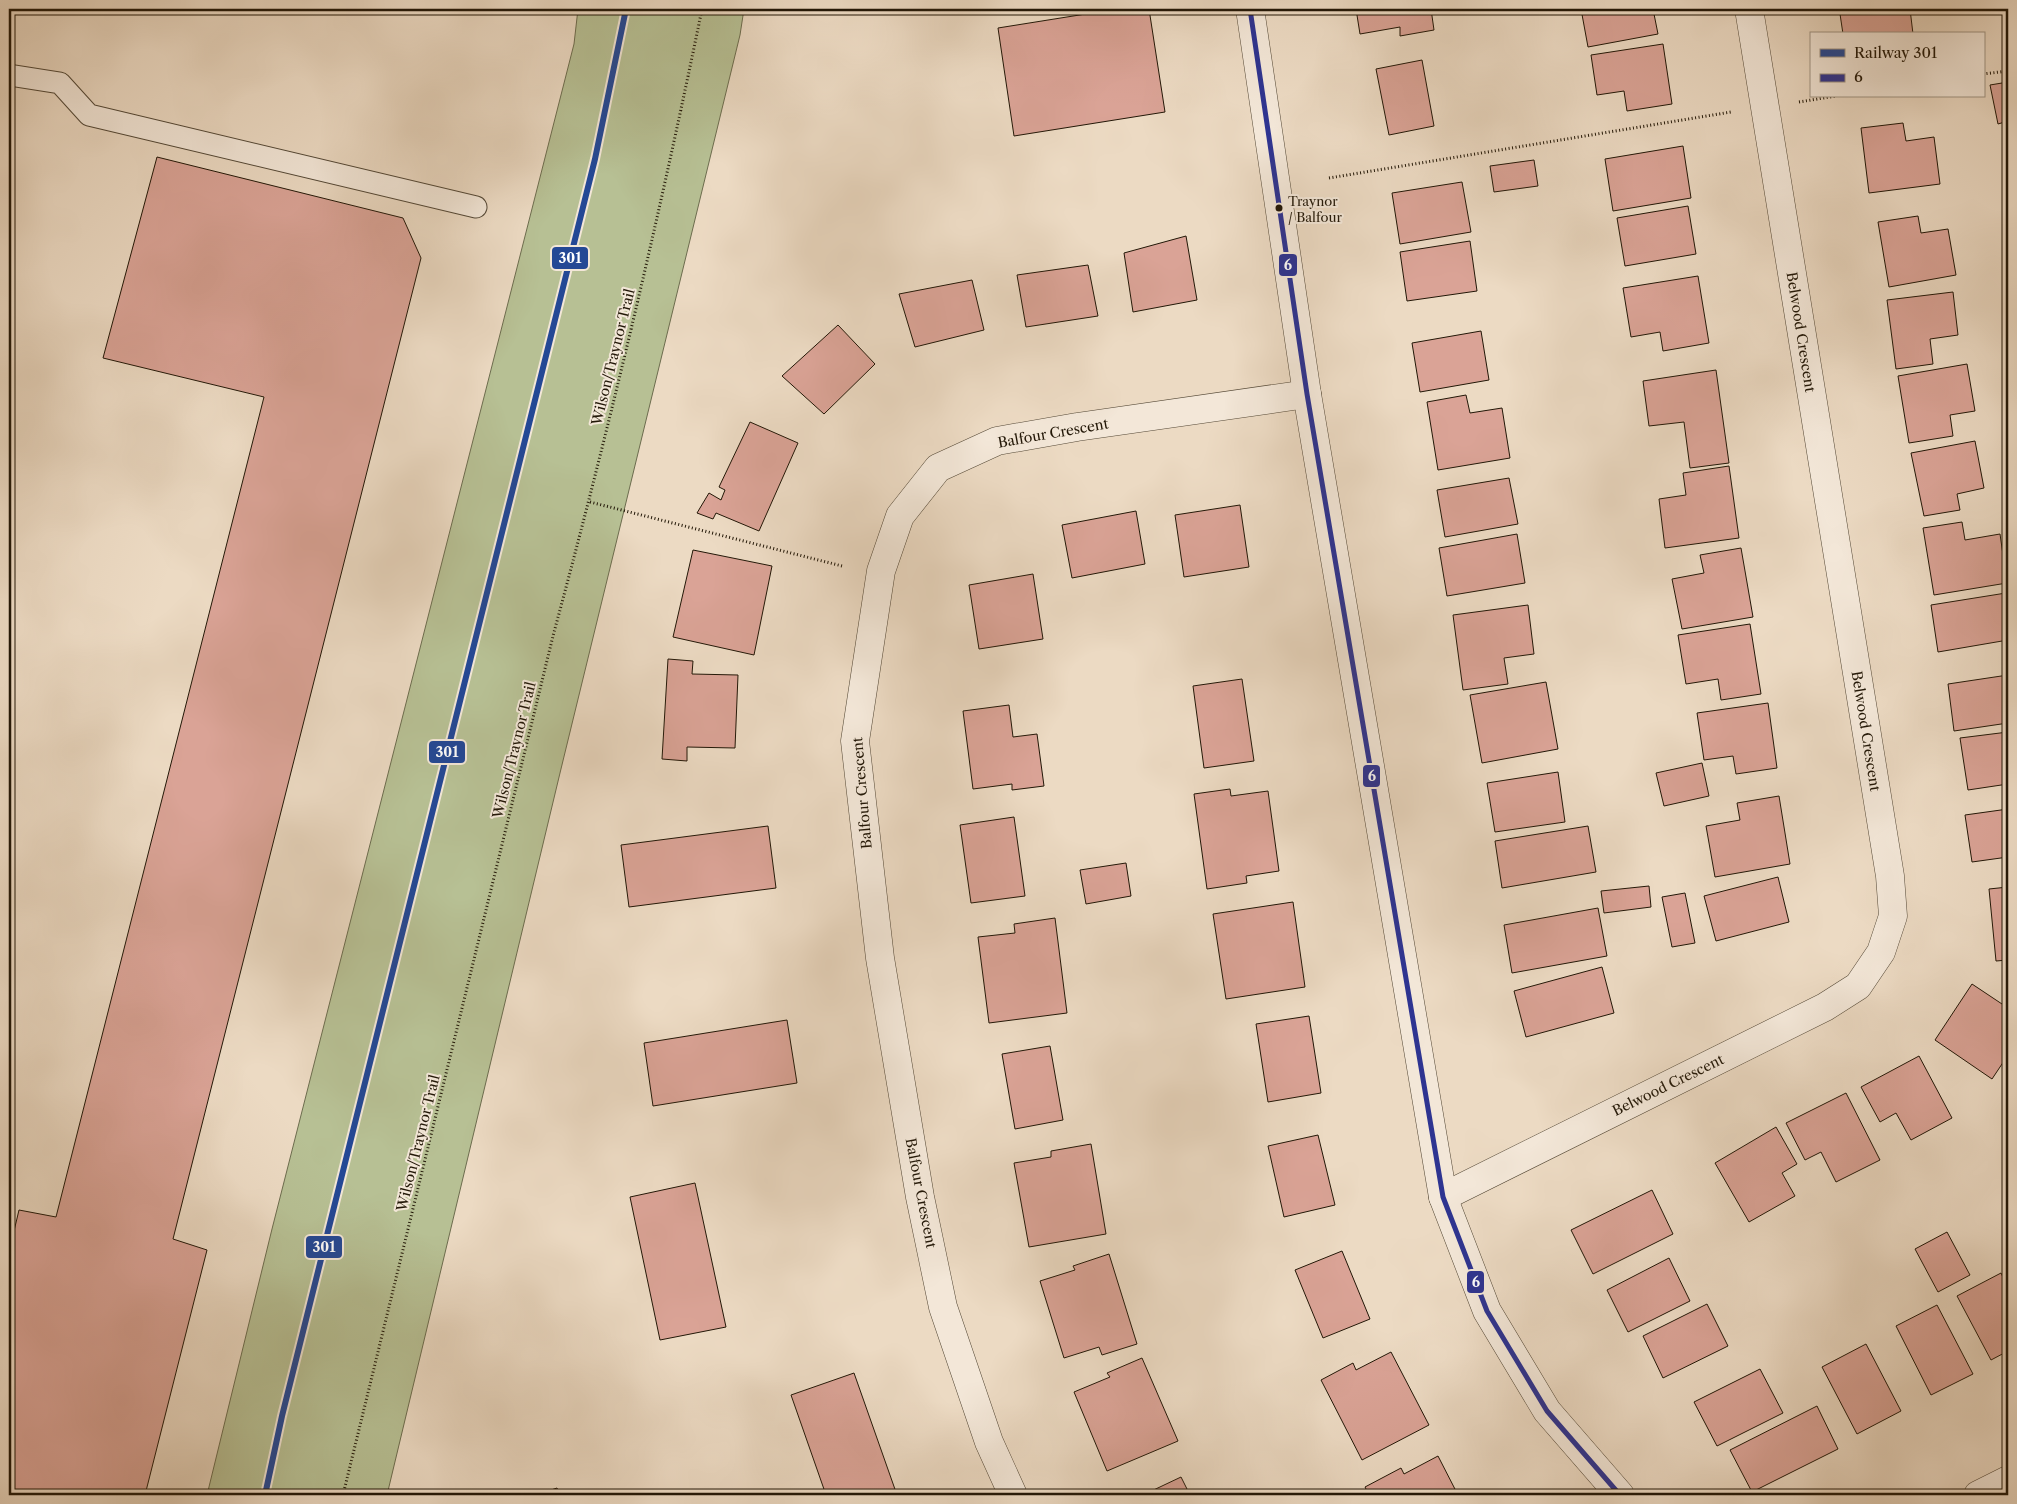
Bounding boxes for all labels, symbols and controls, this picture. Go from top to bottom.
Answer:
legend [1810,32,1984,98]
text: Railway 301 [1854,43,1938,62]
text: 6 [1854,67,1863,86]
place label: Traynor / Balfour [1288,193,1342,225]
marker: Traynor / Balfour [1274,203,1284,213]
line badge: 301 [551,246,589,270]
text: 301 [558,249,582,267]
line badge: 6 [1278,253,1298,277]
text: 6 [1284,256,1292,274]
street label: Belwood Crescent [1783,271,1819,394]
street label: Wilson/Traynor Trail [587,287,639,428]
street label: Balfour Crescent [996,414,1110,452]
street label: Belwood Crescent [1848,670,1884,793]
street label: Wilson/Traynor Trail [488,680,540,821]
street label: Balfour Crescent [848,736,876,850]
line badge: 301 [428,740,466,764]
text: 301 [435,743,459,761]
line badge: 6 [1362,764,1381,788]
text: 6 [1368,767,1376,785]
street label: Belwood Crescent [1609,1050,1727,1120]
street label: Wilson/Traynor Trail [392,1073,444,1214]
street label: Balfour Crescent [901,1136,941,1250]
line badge: 301 [305,1235,343,1259]
text: 301 [312,1238,336,1256]
line badge: 6 [1466,1270,1485,1294]
text: 6 [1472,1273,1480,1291]

